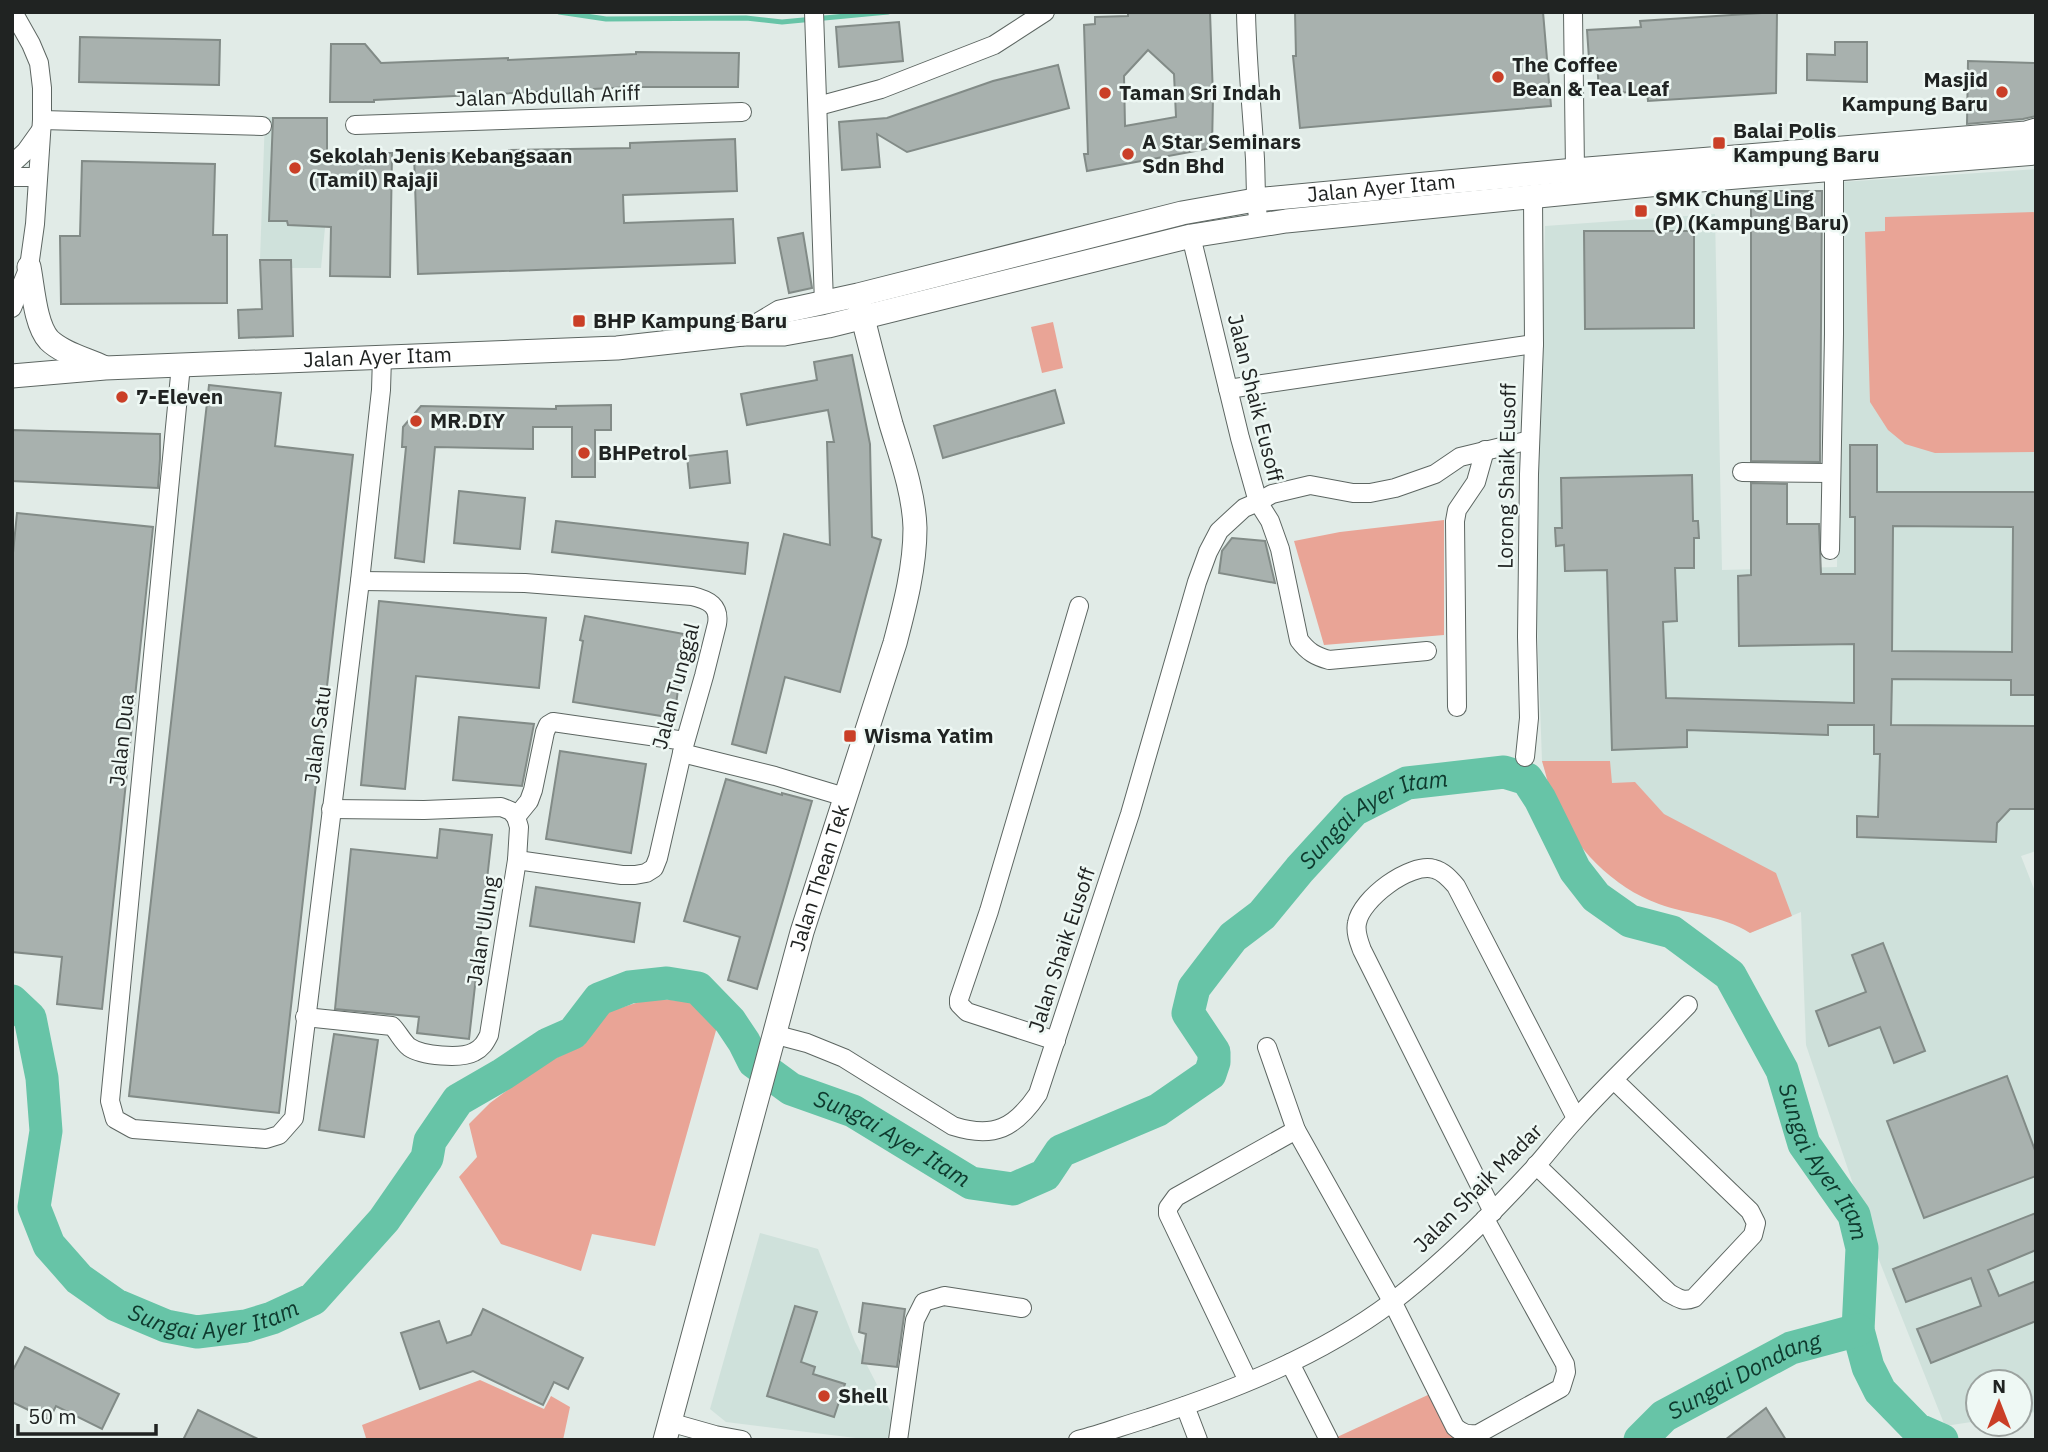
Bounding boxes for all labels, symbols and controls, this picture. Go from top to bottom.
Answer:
place label: The Coffee Bean & Tea Leaf [1512,50,1670,102]
place label: Masjid Kampung Baru [1842,65,1988,117]
marker: The Coffee Bean & Tea Leaf [1490,69,1506,85]
street label: Jalan Abdullah Ariff [455,78,641,112]
place label: Taman Sri Indah [1119,78,1281,106]
marker: Masjid Kampung Baru [1994,84,2010,100]
marker: Taman Sri Indah [1097,85,1113,101]
place label: Balai Polis Kampung Baru [1733,116,1879,168]
place label: A Star Seminars Sdn Bhd [1142,127,1301,179]
marker: Balai Polis Kampung Baru [1711,135,1727,151]
place label: Sekolah Jenis Kebangsaan (Tamil) Rajaji [309,141,572,193]
marker: A Star Seminars Sdn Bhd [1120,146,1136,162]
marker: Sekolah Jenis Kebangsaan (Tamil) Rajaji [287,160,303,176]
street label: Jalan Ayer Itam [1306,166,1457,208]
place label: SMK Chung Ling (P) (Kampung Baru) [1655,184,1849,236]
marker: SMK Chung Ling (P) (Kampung Baru) [1633,203,1649,219]
place label: BHP Kampung Baru [593,306,787,334]
street label: Jalan Shaik Eusoff [1222,311,1290,485]
marker: BHP Kampung Baru [571,313,587,329]
street label: Jalan Ayer Itam [302,339,452,373]
place label: 7-Eleven [136,382,223,410]
street label: Lorong Shaik Eusoff [1490,383,1522,569]
marker: 7-Eleven [114,389,130,405]
place label: MR.DIY [430,406,506,434]
marker: MR.DIY [408,413,424,429]
place label: BHPetrol [598,438,687,466]
marker: BHPetrol [576,445,592,461]
street label: Jalan Tunggal [645,619,705,752]
street label: Jalan Satu [297,684,337,785]
street label: Jalan Dua [102,692,140,788]
place label: Wisma Yatim [864,721,994,749]
marker: Wisma Yatim [842,728,858,744]
water label: Sungai Ayer Itam [1292,762,1449,875]
street label: Jalan Thean Tek [782,801,855,954]
street label: Jalan Shaik Eusoff [1021,863,1101,1036]
street label: Jalan Ulung [460,874,504,988]
water label: Sungai Ayer Itam [1773,1079,1876,1243]
water label: Sungai Ayer Itam [810,1082,977,1193]
street label: Jalan Shaik Madar [1407,1116,1548,1258]
water label: Sungai Ayer Itam [124,1292,303,1346]
water label: Sungai Dondang [1662,1324,1825,1425]
north arrow [1964,1368,2034,1438]
text: N [1992,1374,2006,1398]
place label: Shell [838,1381,888,1409]
marker: Shell [816,1388,832,1404]
scale bar [18,1392,156,1436]
text: 50 m [28,1402,77,1430]

